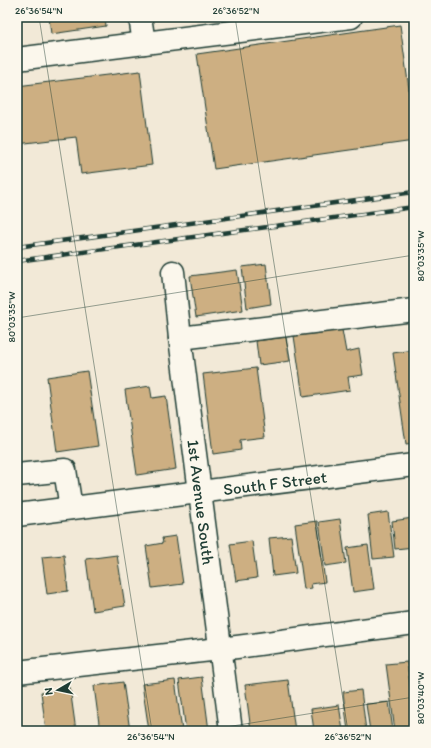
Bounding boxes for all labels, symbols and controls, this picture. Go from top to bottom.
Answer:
text: 26°36'54"N [15,4,63,17]
text: 26°36'52"N [212,4,260,17]
text: 80°03'35"W [414,230,427,281]
text: 80°03'35"W [5,291,18,342]
street label: 1st Avenue South [183,438,219,566]
street label: South F Street [222,467,329,499]
north arrow [38,670,78,710]
text: 80°03'40"W [414,671,427,724]
text: N [42,687,56,696]
text: 26°36'54"N [127,730,175,743]
text: 26°36'52"N [324,730,372,743]

